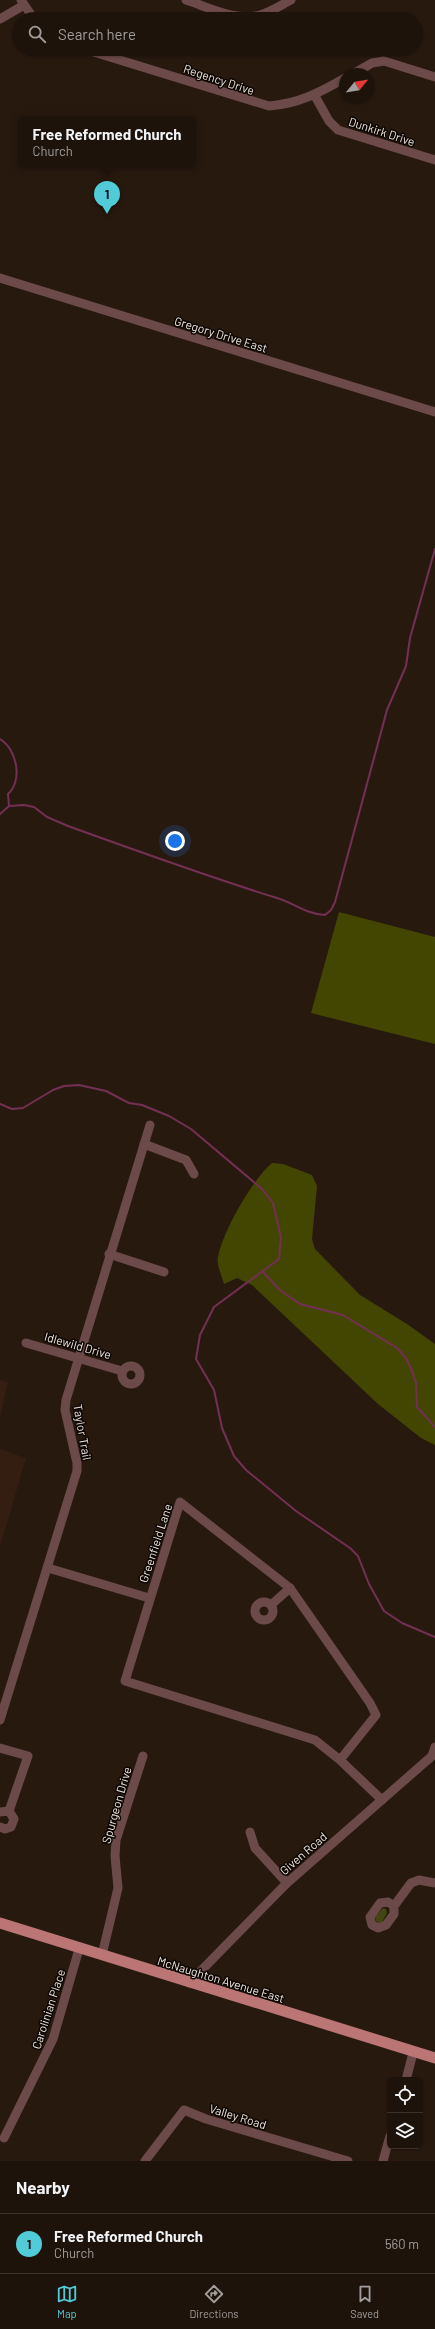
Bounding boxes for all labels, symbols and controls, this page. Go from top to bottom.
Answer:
search box [12,12,423,56]
icon: search [26,23,48,45]
text: Search here [58,25,136,43]
street label: Regency Drive [182,61,256,97]
north arrow [339,68,375,104]
street label: Dunkirk Drive [347,114,417,148]
popup [18,116,196,168]
text: Free Reformed Church [33,125,181,143]
text: Church [33,143,73,159]
pin: 1 [94,181,120,214]
street label: Gregory Drive East [173,313,269,355]
your location [165,831,185,851]
street label: Idlewild Drive [43,1329,113,1361]
street label: Taylor Trail [71,1403,95,1461]
street label: Greenfield Lane [136,1502,174,1584]
street label: Spurgeon Drive [98,1765,134,1845]
street label: Given Road [277,1829,329,1877]
street label: McNaughton Avenue East [156,1953,286,2005]
street label: Carolinian Place [28,1967,68,2051]
map controls [387,2077,423,2149]
button: locate [387,2077,423,2113]
street label: Valley Road [208,2101,268,2131]
button: layers [387,2113,423,2149]
text: Nearby [16,2177,70,2197]
text: Free Reformed Church [54,2227,203,2245]
text: 1 [27,2236,31,2252]
text: 560 m [385,2236,419,2252]
text: Church [54,2245,94,2261]
tab: Map [56,2283,78,2320]
tab: Directions [189,2283,239,2320]
tab: Saved [350,2283,379,2320]

